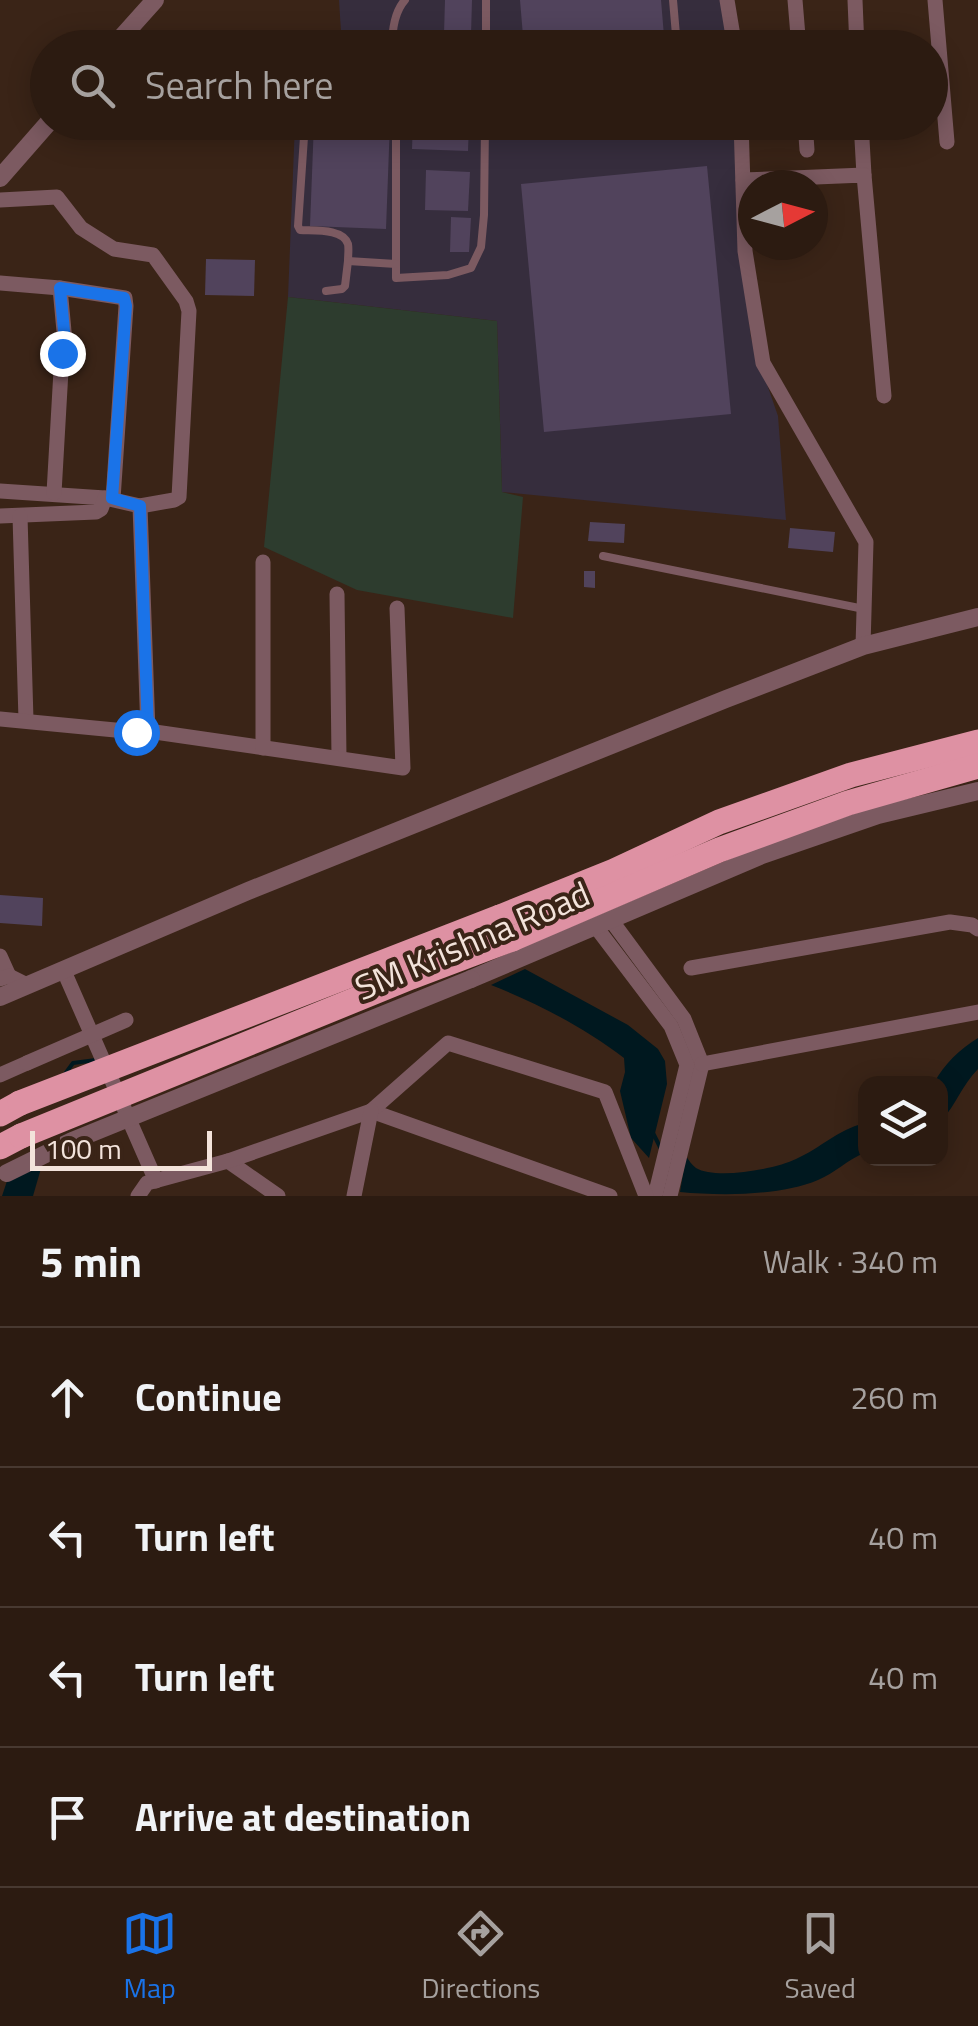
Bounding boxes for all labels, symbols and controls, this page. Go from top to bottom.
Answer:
search box [30,30,948,140]
text: Search here [145,56,333,114]
icon: search [65,58,120,113]
north arrow [738,170,828,260]
route end [40,331,86,377]
route start [114,710,160,756]
street label: SM Krishna Road [346,866,598,1014]
map controls [858,1076,948,1166]
button: layers [858,1076,948,1166]
scale bar [30,1126,212,1170]
text: 100 m [45,1127,122,1170]
text: 5 min [40,1229,142,1293]
text: Walk · 340 m [763,1237,938,1285]
text: Continue [135,1368,282,1426]
icon: ahead [40,1370,95,1425]
text: 260 m [850,1373,938,1421]
text: Turn left [135,1508,275,1566]
icon: left [40,1510,95,1565]
text: 40 m [868,1513,938,1561]
text: Turn left [135,1648,275,1706]
icon: left [40,1650,95,1705]
text: 40 m [868,1653,938,1701]
text: Arrive at destination [135,1788,471,1846]
icon: arrive [40,1790,95,1845]
tab: Map [122,1906,177,2009]
tab: Directions [421,1906,540,2009]
tab: Saved [785,1906,856,2009]

